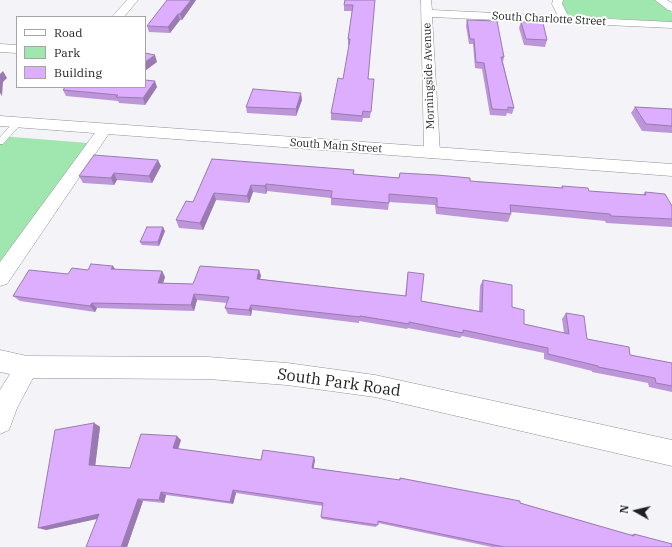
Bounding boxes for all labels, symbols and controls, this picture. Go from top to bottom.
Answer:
street label: South Charlotte Street [492,9,606,29]
legend [16,16,146,88]
street label: Morningside Avenue [421,22,437,130]
text: Road [54,25,83,40]
text: Park [54,45,80,60]
text: Building [54,65,102,80]
street label: South Main Street [289,136,383,156]
street label: South Park Road [276,365,402,401]
north arrow [616,491,656,531]
text: N [617,504,632,515]

